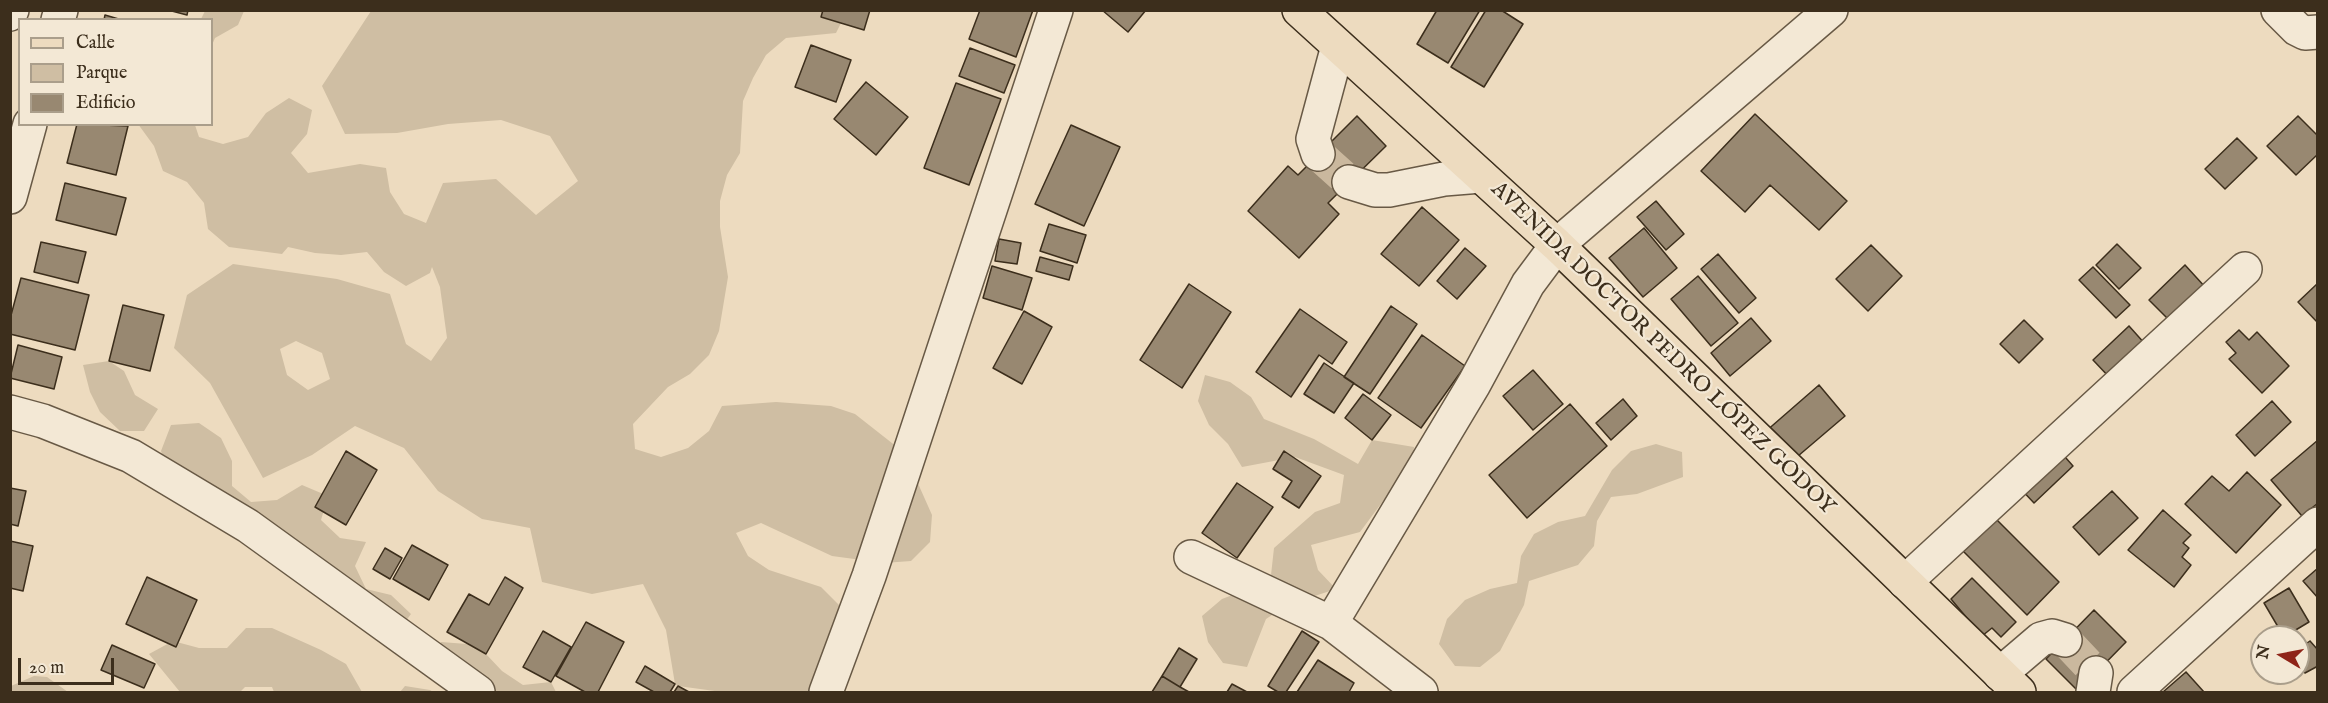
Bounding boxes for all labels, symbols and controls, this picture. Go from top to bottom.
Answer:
legend [18,18,213,126]
text: Calle [76,32,115,55]
text: Parque [76,62,127,85]
text: Edificio [76,92,136,115]
street label: AVENIDA DOCTOR PEDRO LÓPEZ GODOY [1484,177,1840,521]
north arrow [2250,625,2310,685]
text: N [2253,644,2275,661]
scale bar [21,646,117,684]
text: 20 m [29,657,64,680]

